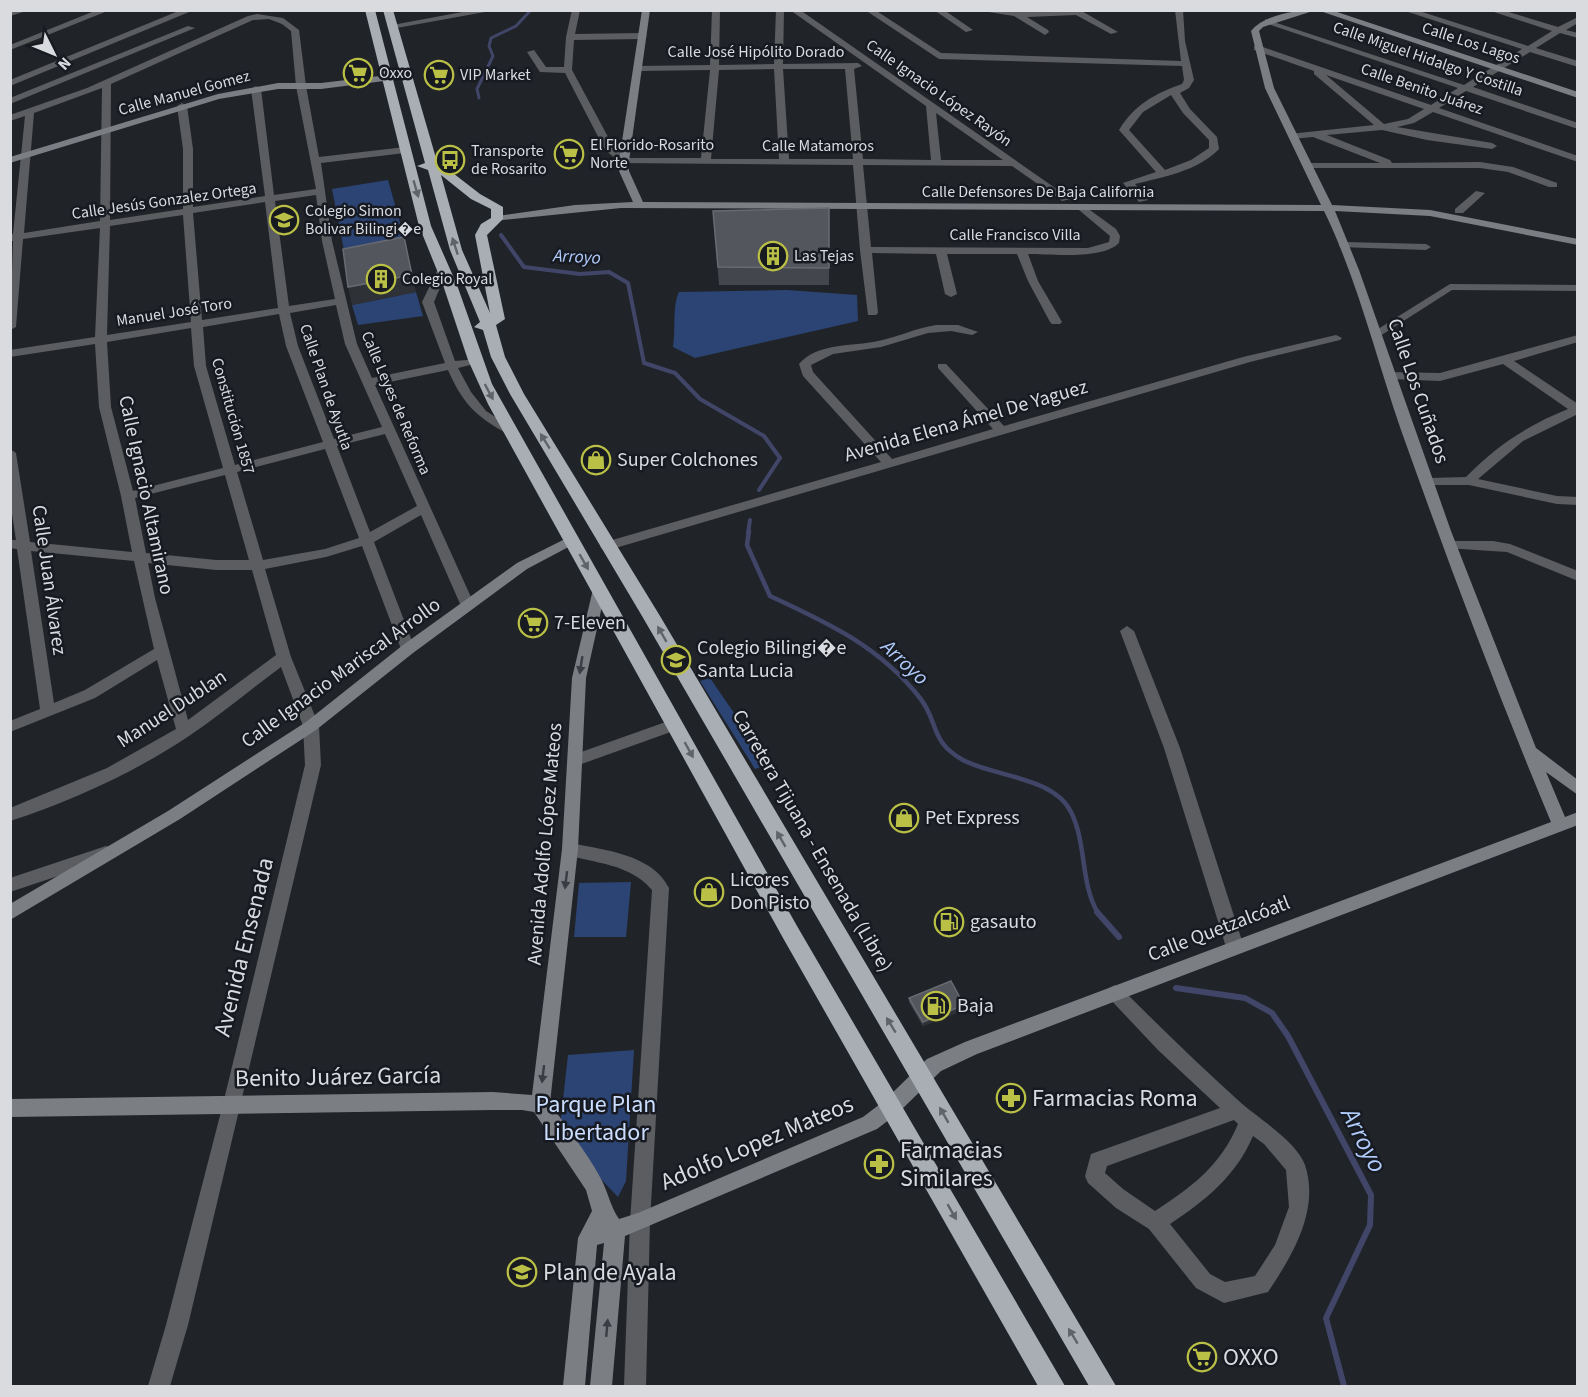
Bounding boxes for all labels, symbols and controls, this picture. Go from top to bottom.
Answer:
street label: Calle Miguel Hidalgo Y Costilla [1330,16,1526,102]
street label: Calle Los Lagos [1419,17,1523,69]
north arrow [24,24,84,84]
street label: Calle Ignacio López Rayón [862,34,1016,152]
street label: Calle José Hipólito Dorado [668,41,844,63]
text: N [53,52,76,75]
supermarket icon: Oxxo [342,57,374,89]
street label: Calle Benito Juárez [1358,58,1486,120]
supermarket icon: VIP Market [423,59,455,91]
place label: Oxxo [379,62,412,84]
place label: VIP Market [460,64,531,86]
street label: Calle Manuel Gomez [116,65,252,121]
place label: El Florido-Rosarito Norte [590,134,714,174]
street label: Calle Matamoros [762,135,874,157]
supermarket icon: El Florido-Rosarito Norte [553,138,585,170]
place label: Transporte de Rosarito [471,140,547,180]
bus stop icon: Transporte de Rosarito [434,144,466,176]
street label: Calle Jesús Gonzalez Ortega [70,177,258,225]
one-way arrow [412,180,421,198]
street label: Calle Defensores De Baja California [922,181,1154,203]
place label: Colegio Simon Bolivar Bilingi�e [305,200,421,240]
school or university icon: Colegio Simon Bolivar Bilingi�e [268,204,300,236]
street label: Calle Francisco Villa [949,224,1081,246]
one-way arrow [450,237,459,255]
building icon: Las Tejas [757,240,789,272]
water label: Arroyo [552,243,601,271]
place label: Las Tejas [794,245,854,267]
building icon: Colegio Royal [365,263,397,295]
place label: Colegio Royal [402,268,492,290]
street label: Manuel José Toro [115,292,233,332]
street label: Calle Los Cuñados [1380,315,1456,467]
street label: Calle Plan de Ayutla [294,321,358,453]
street label: Calle Leyes de Reforma [356,328,436,478]
street label: Constitución 1857 [206,355,260,477]
street label: Avenida Elena Ámel De Yaguez [841,373,1091,469]
one-way arrow [484,383,494,400]
street label: Calle Ignacio Altamirano [111,393,181,597]
one-way arrow [539,433,550,449]
shop icon: Super Colchones [580,444,612,476]
place label: Super Colchones [617,446,758,474]
street label: Calle Juan Álvarez [25,503,73,657]
one-way arrow [579,553,589,570]
street label: Calle Ignacio Mariscal Arrollo [236,591,446,755]
supermarket icon: 7-Eleven [517,607,549,639]
place label: 7-Eleven [554,609,626,637]
one-way arrow [657,626,667,643]
water label: Arroyo [873,631,936,692]
place label: Colegio Bilingi�e Santa Lucia [697,634,847,685]
school or university icon: Colegio Bilingi�e Santa Lucia [660,644,692,676]
one-way arrow [576,656,585,675]
street label: Manuel Dublan [112,663,232,755]
street label: Carretera Tijuana - Ensenada (Libre) [725,704,899,978]
street label: Avenida Adolfo López Mateos [520,722,570,966]
one-way arrow [684,742,694,759]
shop icon: Pet Express [888,802,920,834]
place label: Pet Express [925,804,1020,832]
one-way arrow [776,830,786,847]
street label: Avenida Ensenada [205,854,283,1040]
place label: Licores Don Pisto [730,866,810,917]
one-way arrow [561,871,571,890]
shop icon: Licores Don Pisto [693,876,725,908]
street label: Calle Quetzalcóatl [1144,889,1294,969]
fuel station icon: gasauto [933,906,965,938]
place label: gasauto [970,908,1037,936]
fuel station icon: Baja [920,990,952,1022]
place label: Baja [957,992,994,1020]
one-way arrow [886,1017,897,1033]
street label: Benito Juárez García [235,1058,441,1096]
one-way arrow [539,1065,548,1084]
place label: Farmacias Roma [1032,1081,1198,1116]
pharmacy icon: Farmacias Roma [995,1082,1027,1114]
park label: Parque Plan Libertador [536,1087,656,1150]
street label: Adolfo Lopez Mateos [655,1087,859,1199]
water label: Arroyo [1331,1099,1396,1179]
one-way arrow [939,1107,950,1123]
place label: Farmacias Similares [900,1133,1002,1196]
pharmacy icon: Farmacias Similares [863,1148,895,1180]
one-way arrow [947,1204,958,1220]
place label: Plan de Ayala [543,1255,677,1290]
school or university icon: Plan de Ayala [506,1256,538,1288]
one-way arrow [602,1319,611,1338]
one-way arrow [1067,1328,1078,1344]
place label: OXXO [1223,1340,1279,1375]
supermarket icon: OXXO [1186,1341,1218,1373]

